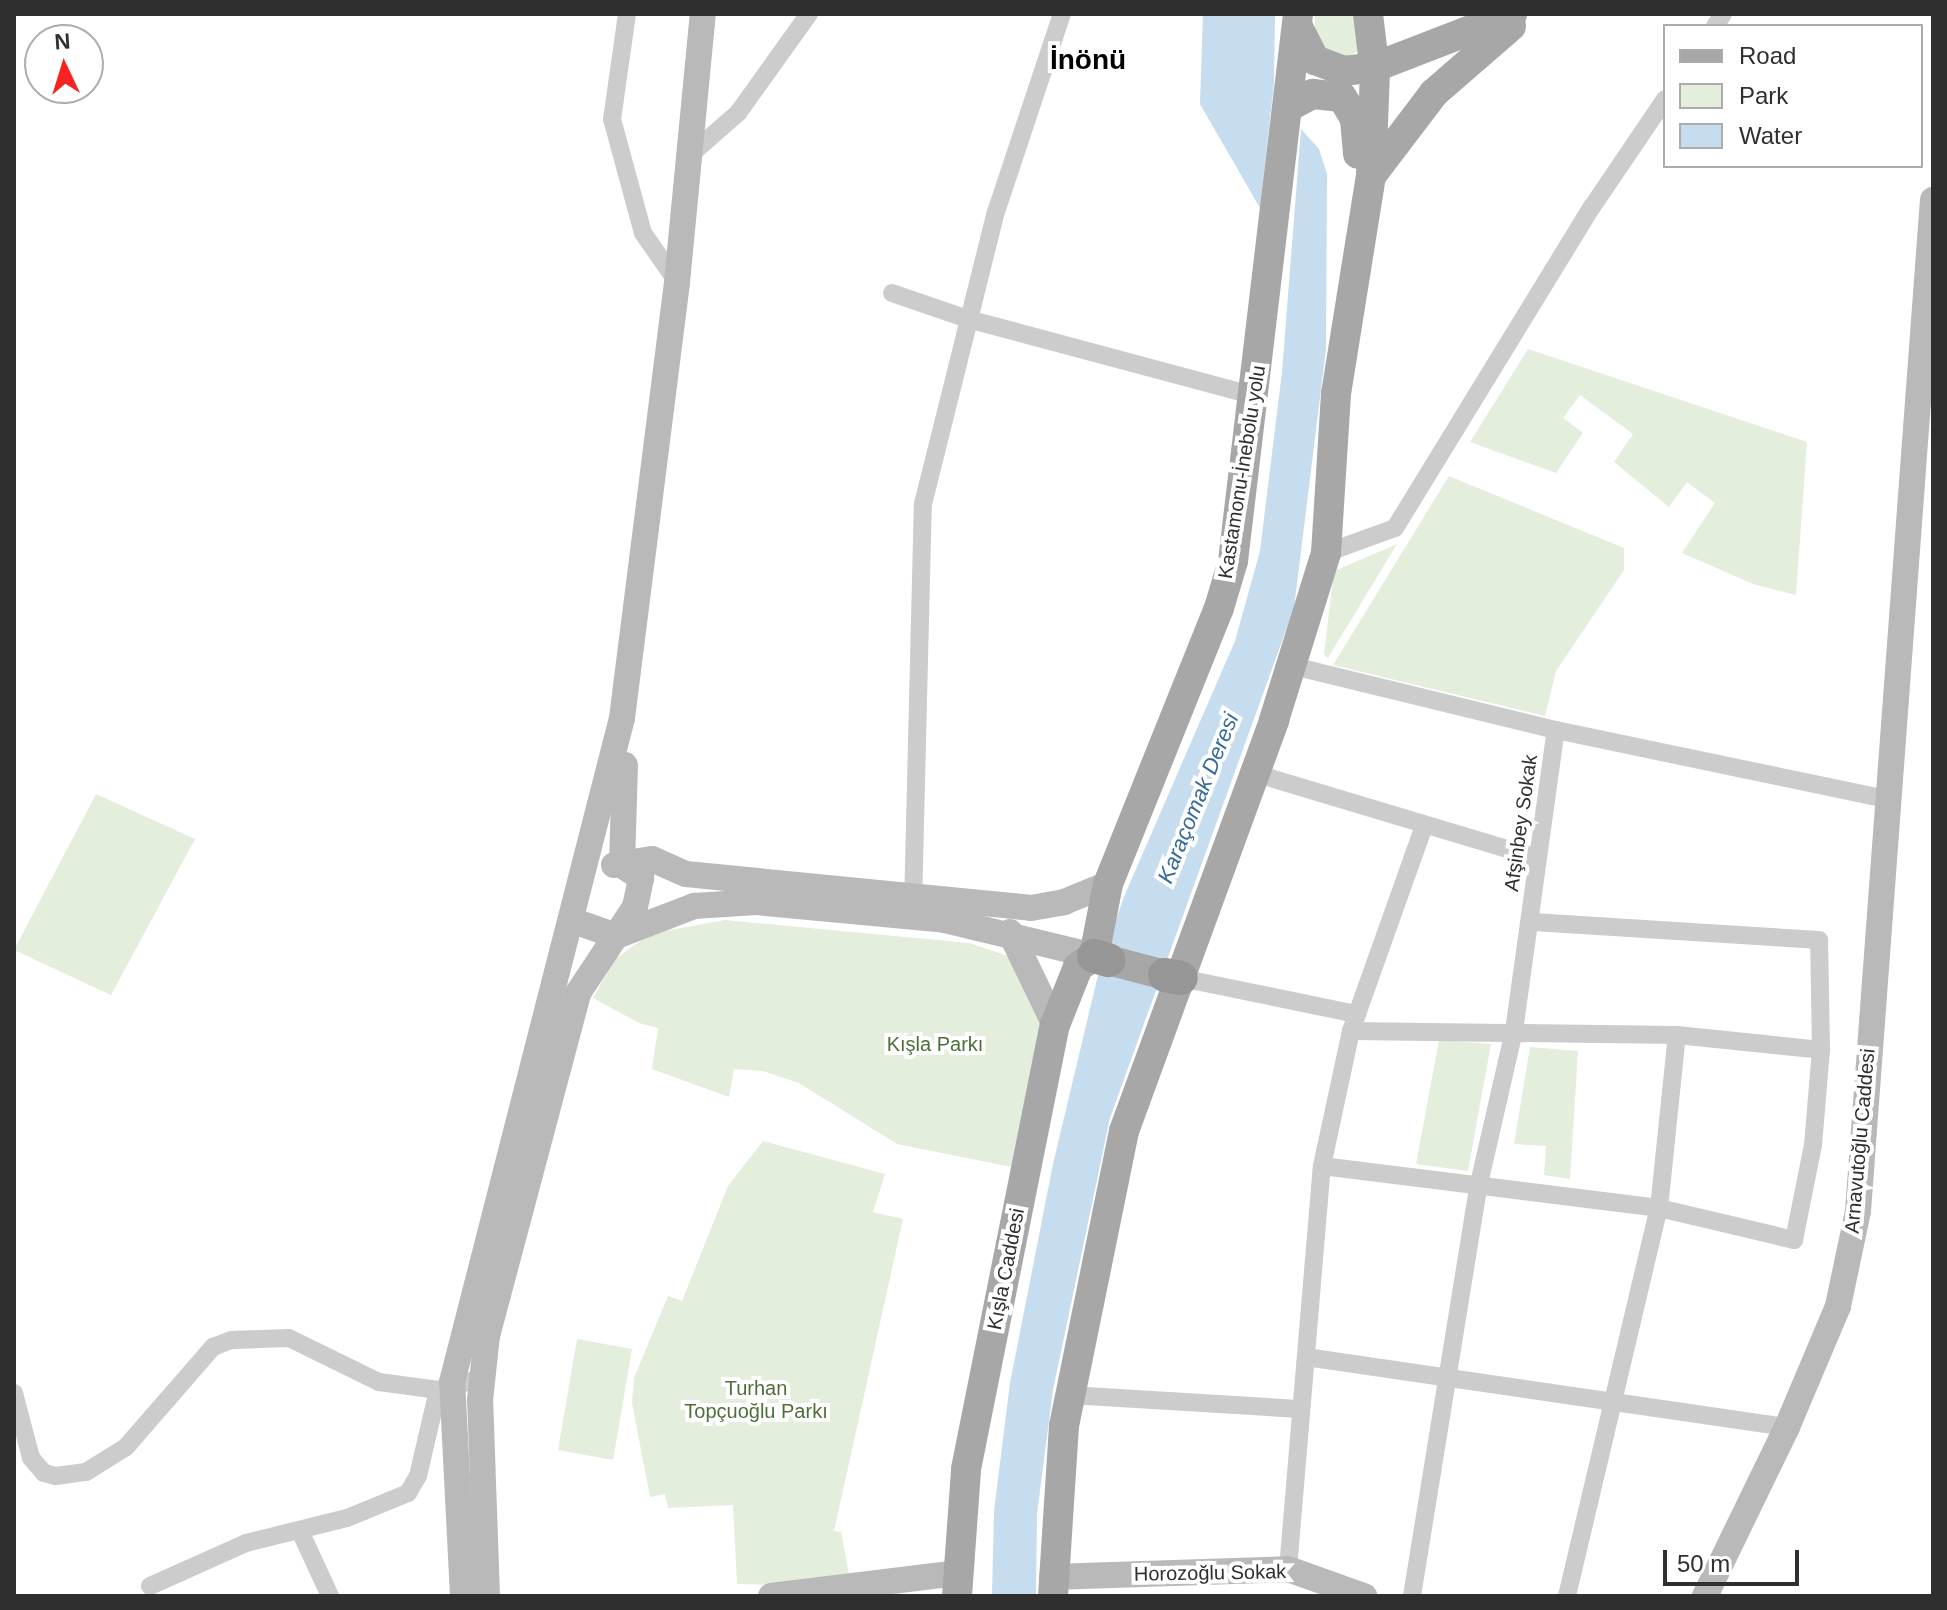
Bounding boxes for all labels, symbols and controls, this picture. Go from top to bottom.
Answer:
north arrow [24,24,104,104]
legend [1663,24,1923,168]
text: N [54,29,71,55]
text: Road [1739,42,1796,69]
district label: İnönü [1050,43,1126,77]
text: Park [1739,82,1788,109]
text: Water [1739,122,1802,149]
street label: Kastamonu-İnebolu yolu [1213,364,1271,580]
water label: Karaçomak Deresi [1152,709,1244,887]
street label: Afşinbey Sokak [1500,753,1542,893]
park label: Kışla Parkı [887,1032,983,1056]
street label: Arnavutoğlu Caddesi [1840,1047,1880,1235]
street label: Kışla Caddesi [982,1206,1030,1332]
park label: Turhan Topçuoğlu Parkı [684,1377,828,1424]
scale bar [1667,1534,1803,1584]
text: 50 m [1677,1550,1730,1577]
street label: Horozoğlu Sokak [1134,1560,1286,1586]

